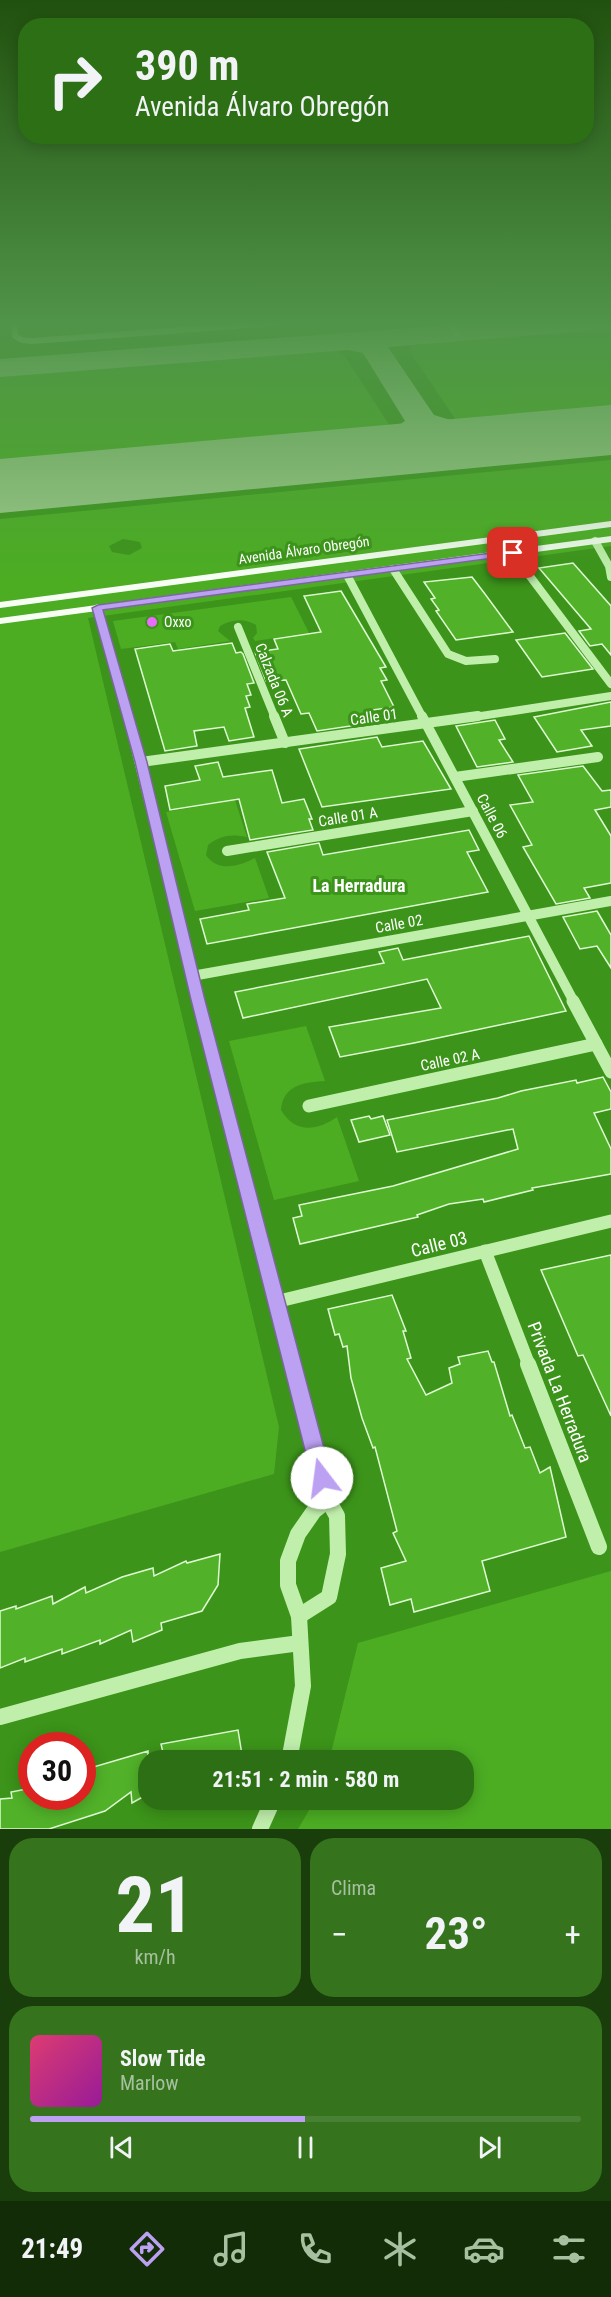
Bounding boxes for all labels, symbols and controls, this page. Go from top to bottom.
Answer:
text: 390 m [135,41,240,90]
icon: right [36,42,114,120]
text: Avenida Álvaro Obregón [135,91,390,123]
pin [487,527,538,578]
street label: Avenida Álvaro Obregón [237,532,370,567]
icon: arrive [496,536,529,569]
place label: Oxxo [164,614,192,630]
marker: Oxxo [145,615,159,629]
street label: Calzada 06 A [251,641,297,720]
street label: Calle 01 [349,705,399,729]
street label: Calle 06 [473,791,511,841]
street label: Calle 01 A [317,803,379,831]
district label: La Herradura [313,875,405,896]
street label: Calle 02 [374,911,424,937]
street label: Calle 02 A [419,1045,482,1075]
street label: Calle 03 [409,1227,469,1261]
street label: Privada La Herradura [523,1319,597,1465]
position arrow [290,1446,354,1510]
speed limit sign: 30 [18,1732,96,1810]
text: 21:51 · 2 min · 580 m [213,1767,399,1792]
text: 21 [116,1860,194,1951]
text: Clima [331,1876,376,1900]
text: 23° [425,1907,488,1960]
text: − [331,1915,348,1954]
text: + [565,1915,581,1954]
text: km/h [134,1945,176,1969]
text: Slow Tide [120,2046,206,2071]
text: Marlow [120,2071,178,2095]
icon: previous [105,2131,138,2164]
icon: pause [289,2131,322,2164]
icon: next [473,2131,506,2164]
icon: directions [126,2228,168,2270]
icon: music [210,2228,252,2270]
icon: phone [294,2228,336,2270]
icon: climate [379,2228,421,2270]
icon: car [463,2228,505,2270]
icon: filters [548,2228,590,2270]
text: 21:49 [21,2233,83,2265]

